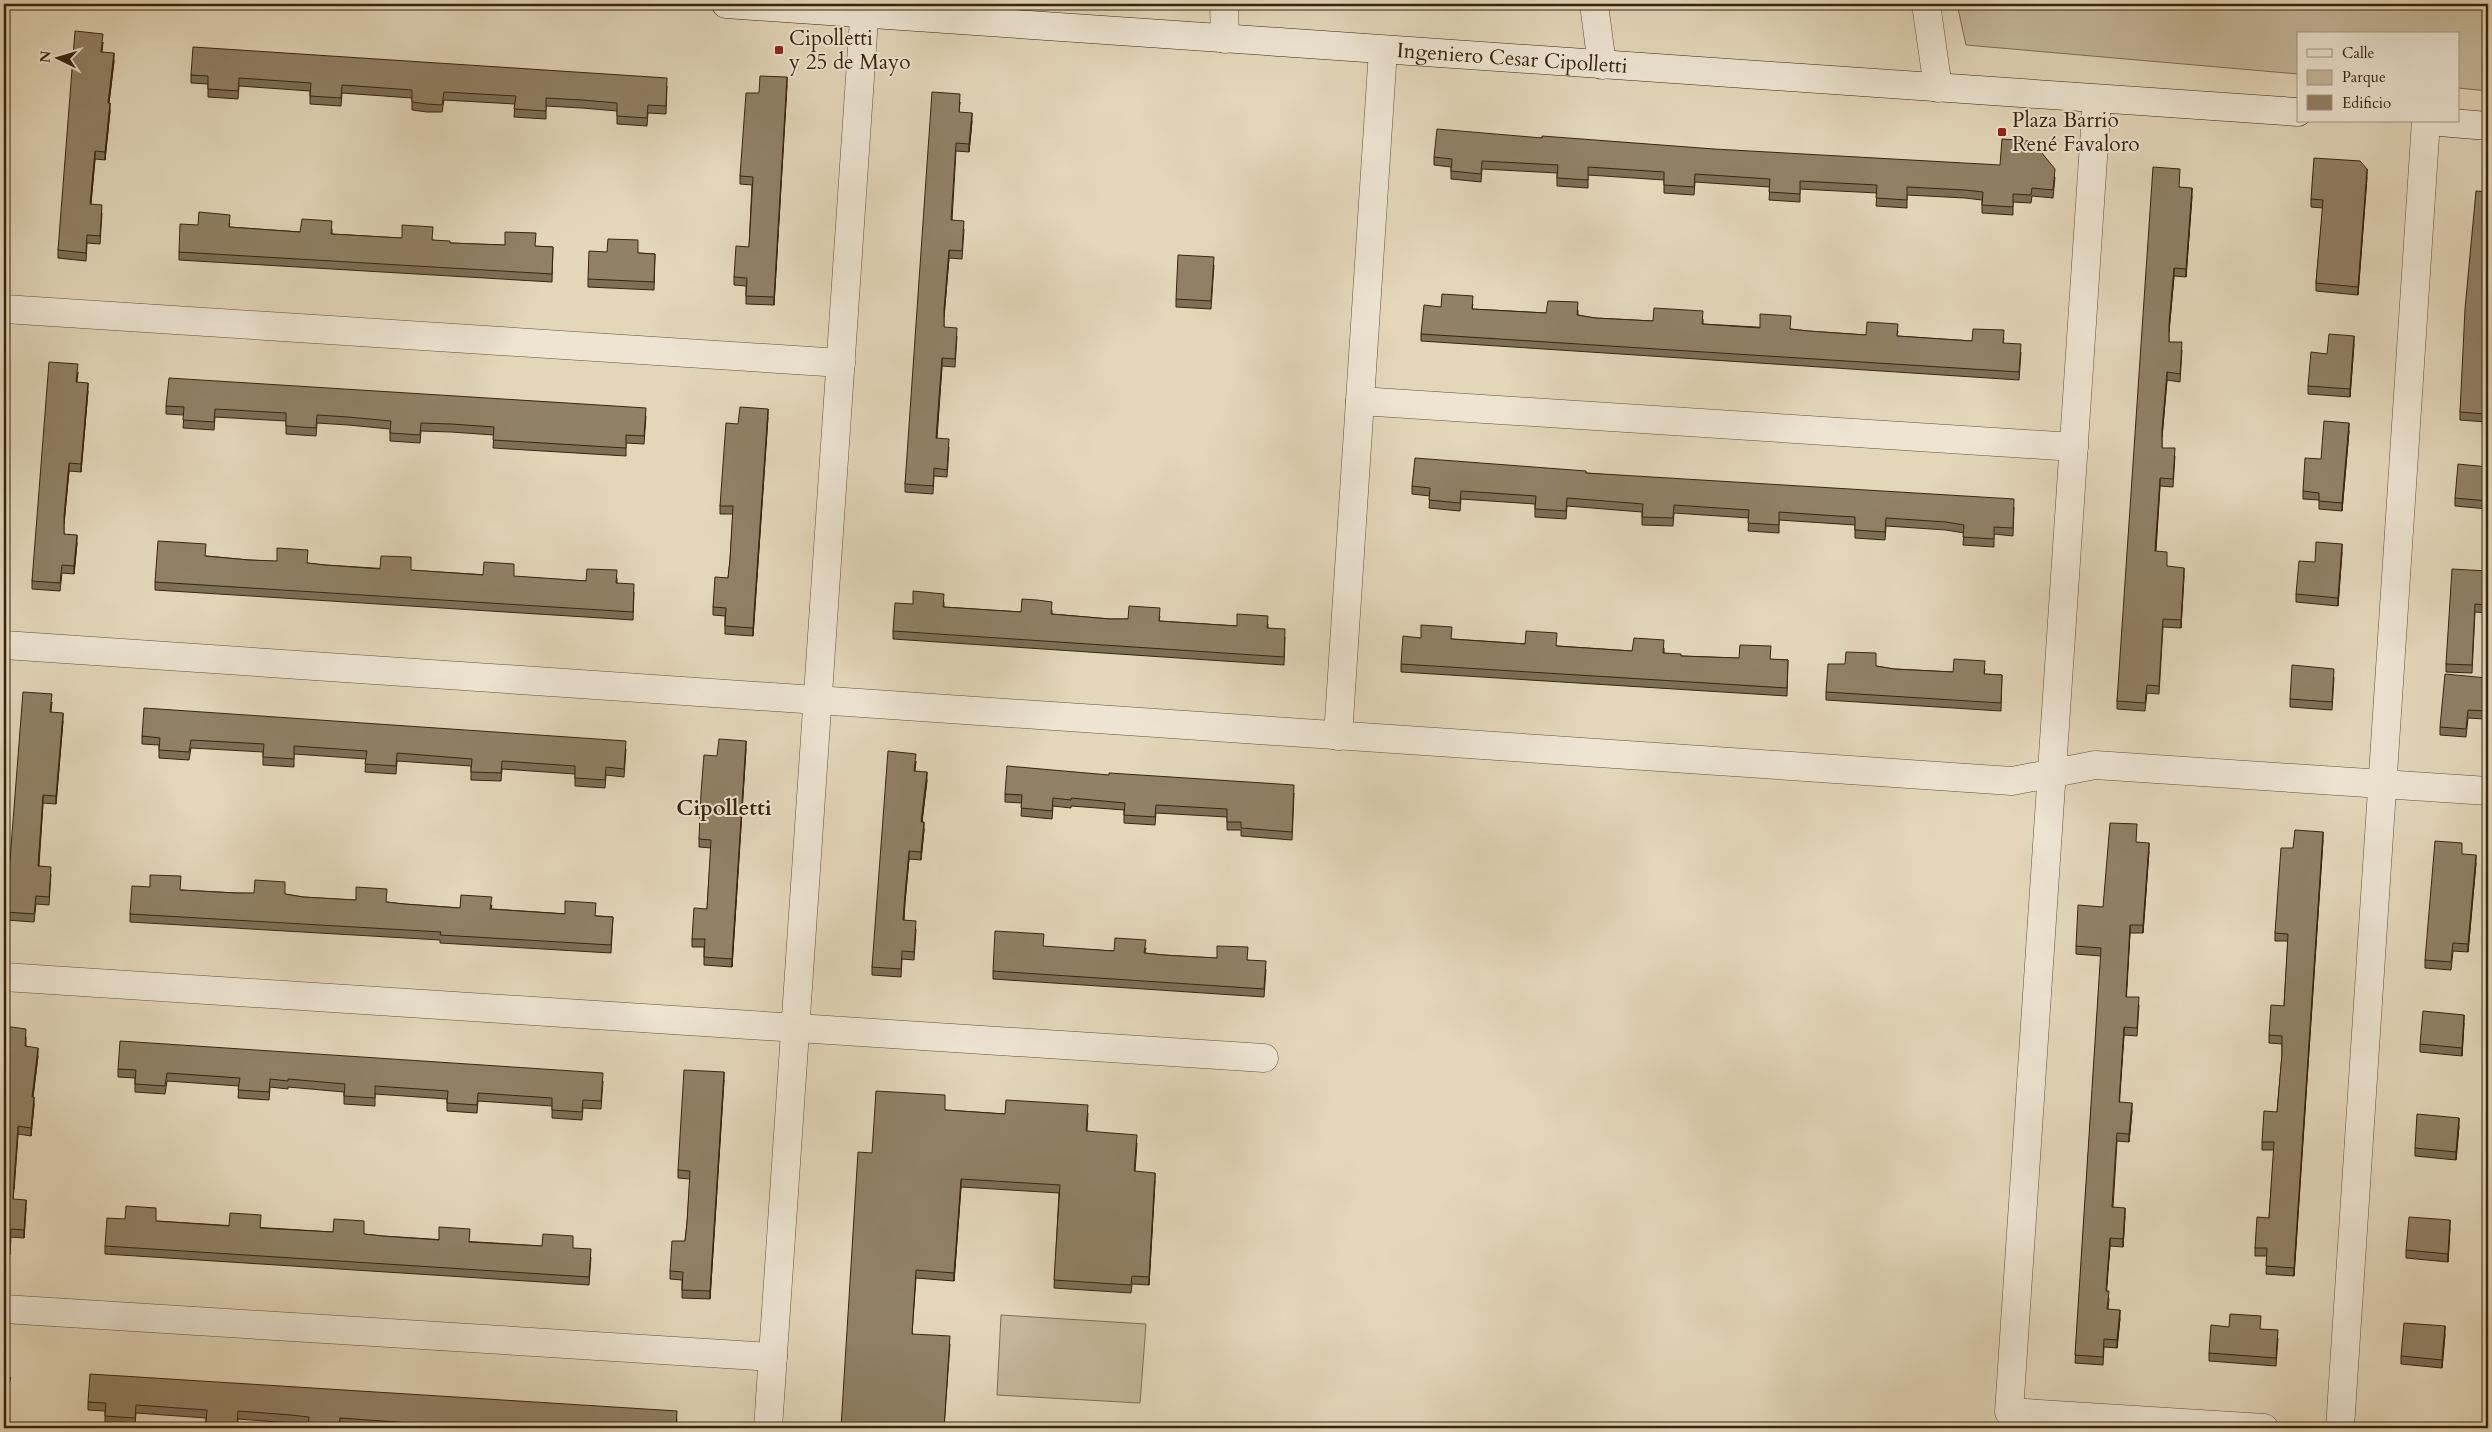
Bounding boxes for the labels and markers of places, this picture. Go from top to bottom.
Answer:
place label: Cipolletti y 25 de Mayo [788,24,911,77]
marker: Cipolletti y 25 de Mayo [773,44,785,56]
place label: Plaza Barrio René Favaloro [2012,106,2140,159]
marker: Plaza Barrio René Favaloro [1996,126,2008,138]

